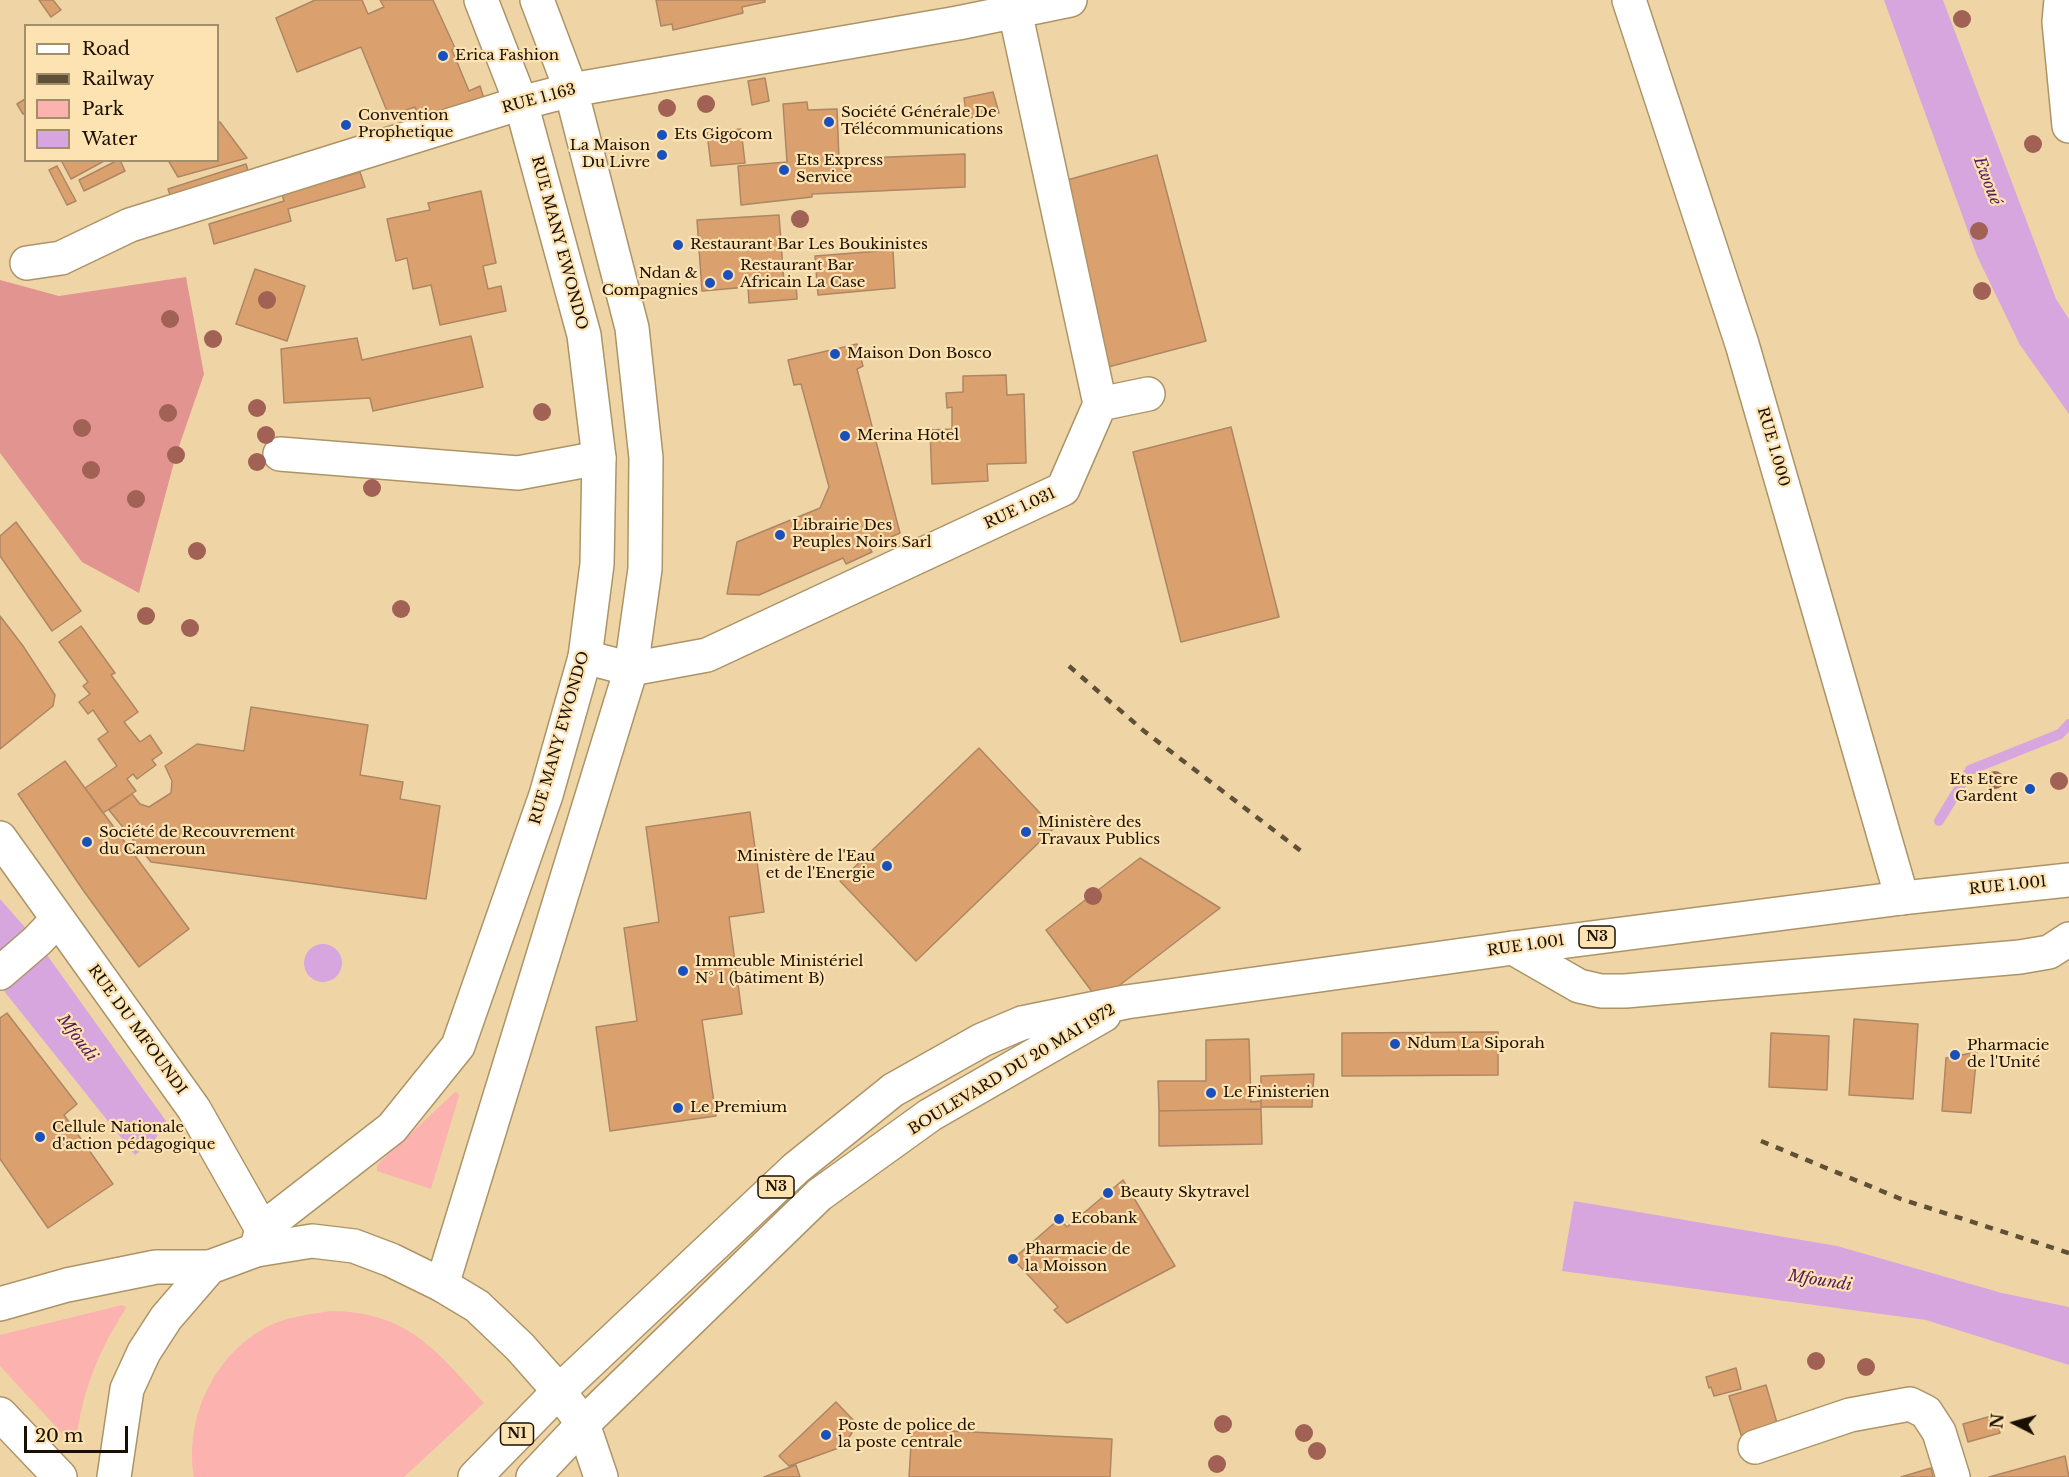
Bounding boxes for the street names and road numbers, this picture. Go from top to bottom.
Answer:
street label: RUE 1.163 [500,80,578,118]
street label: RUE MANY EWONDO [527,154,591,332]
street label: RUE 1.000 [1753,405,1793,489]
street label: RUE 1.031 [981,485,1059,533]
street label: RUE MANY EWONDO [527,649,593,827]
street label: RUE 1.001 [1968,873,2048,899]
road number: N3 [1579,926,1615,948]
street label: RUE 1.001 [1486,932,1566,960]
street label: RUE DU MFOUNDI [84,962,190,1098]
street label: BOULEVARD DU 20 MAI 1972 [905,1001,1119,1139]
road number: N3 [758,1176,794,1198]
road number: N1 [500,1423,534,1445]

